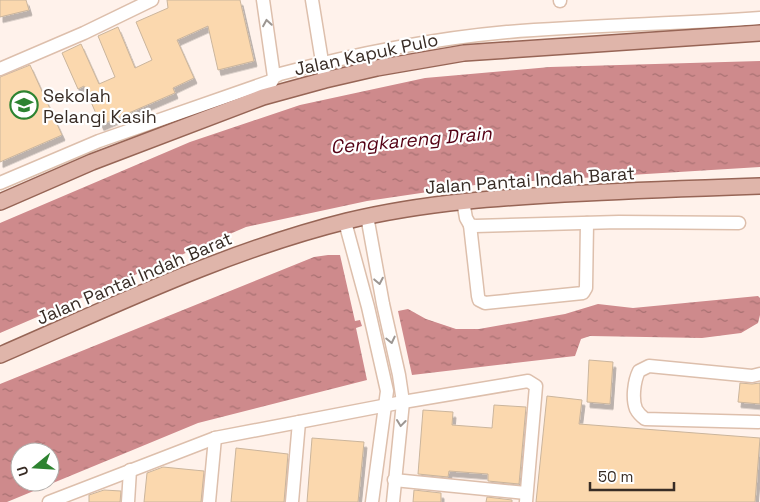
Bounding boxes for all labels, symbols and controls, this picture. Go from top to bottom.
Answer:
one-way arrow [262,18,272,27]
street label: Jalan Kapuk Pulo [292,28,440,80]
place label: Sekolah Pelangi Kasih [43,84,157,128]
school or university icon: Sekolah Pelangi Kasih [9,90,39,120]
water label: Cengkareng Drain [329,120,493,159]
street label: Jalan Pantai Indah Barat [424,161,636,199]
street label: Jalan Pantai Indah Barat [33,226,235,330]
one-way arrow [373,277,384,286]
one-way arrow [385,335,396,344]
one-way arrow [396,420,407,428]
north arrow [10,442,60,492]
scale bar [590,460,674,492]
text: U [13,464,33,478]
text: 50 m [598,467,633,486]

